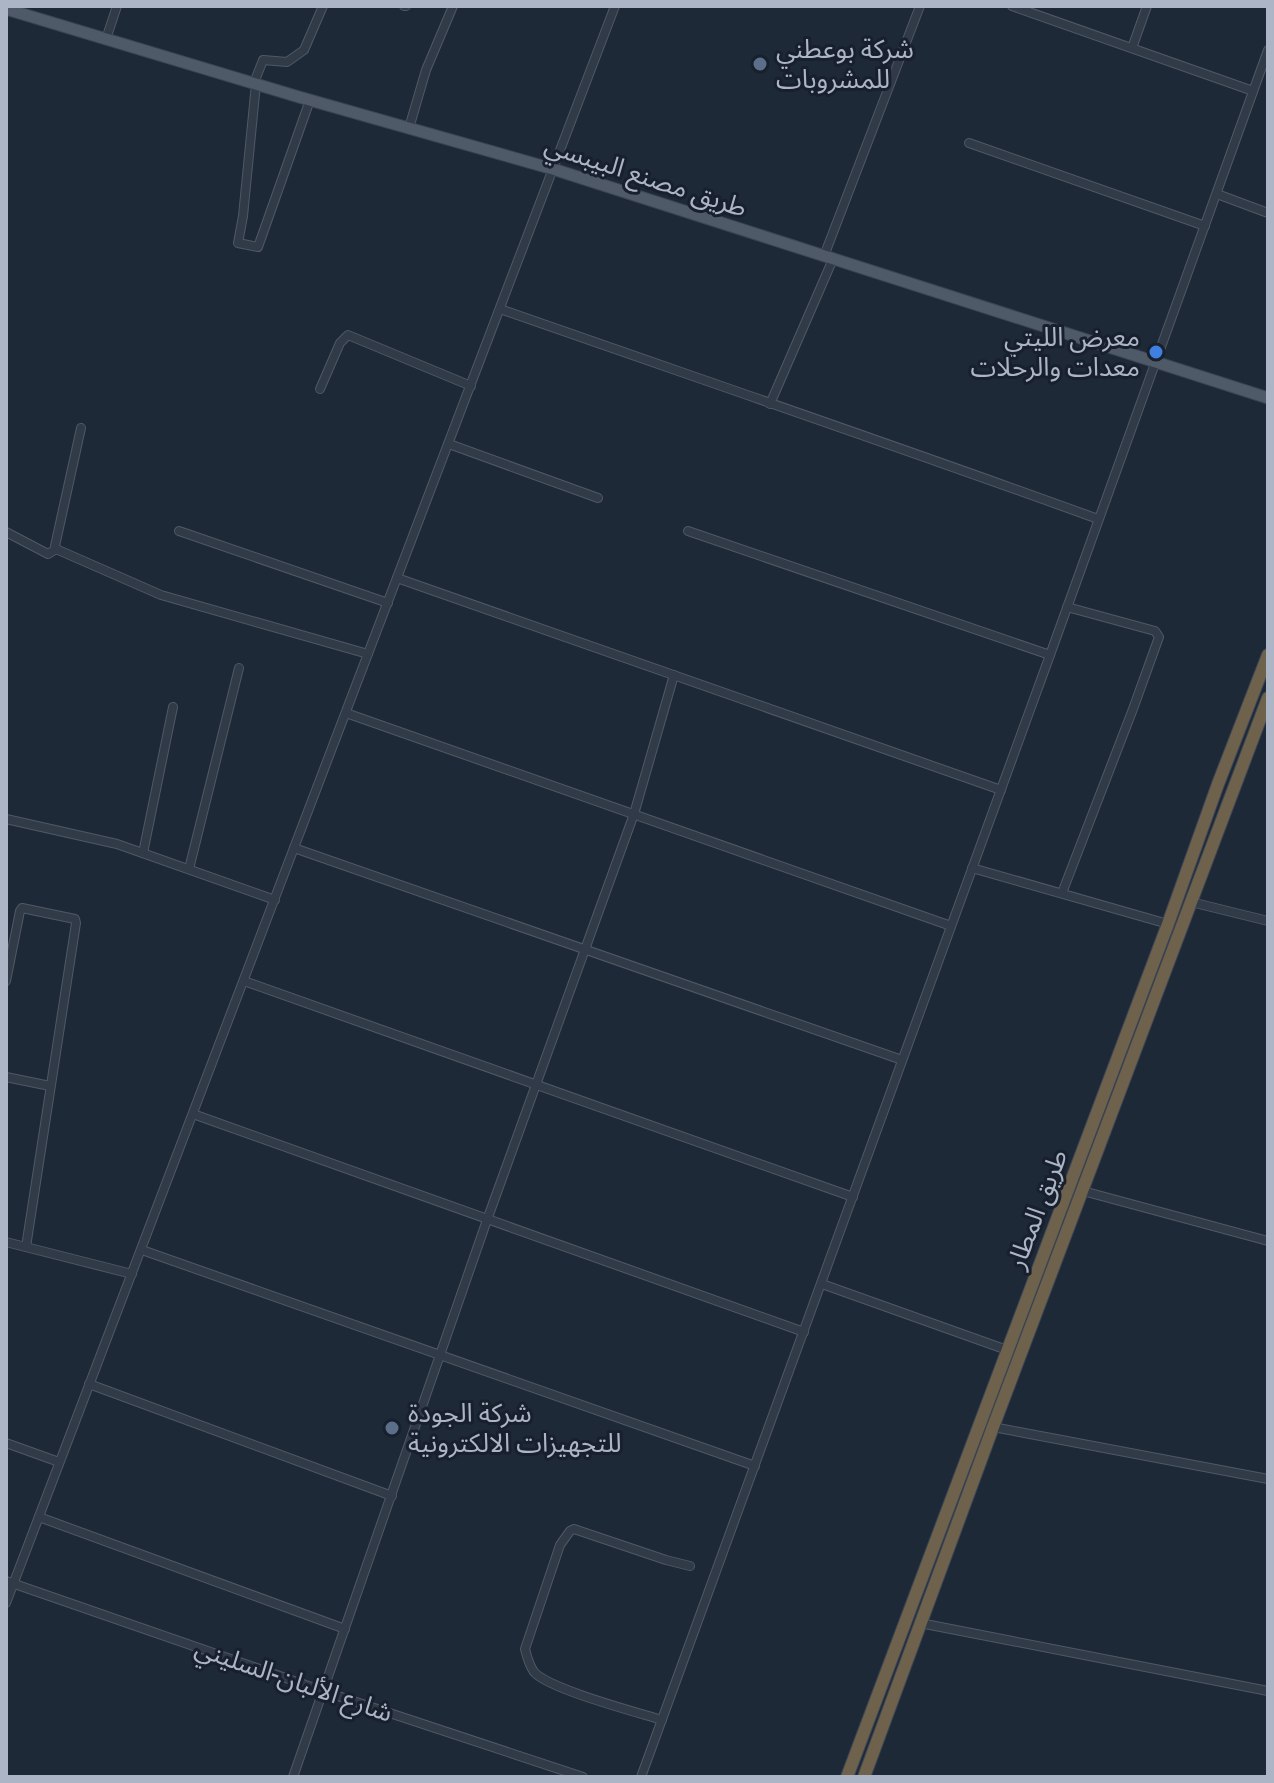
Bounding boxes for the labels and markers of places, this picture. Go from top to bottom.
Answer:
place label: شركة بوعطني للمشروبات [776,31,914,96]
marker: شركة بوعطني للمشروبات [751,55,769,73]
place label: معرض الليتي معدات والرحلات [971,319,1140,384]
marker: معرض الليتي معدات والرحلات [1147,343,1165,361]
place label: شركة الجودة للتجهيزات الالكترونية [408,1395,622,1460]
marker: شركة الجودة للتجهيزات الالكترونية [383,1419,401,1437]

